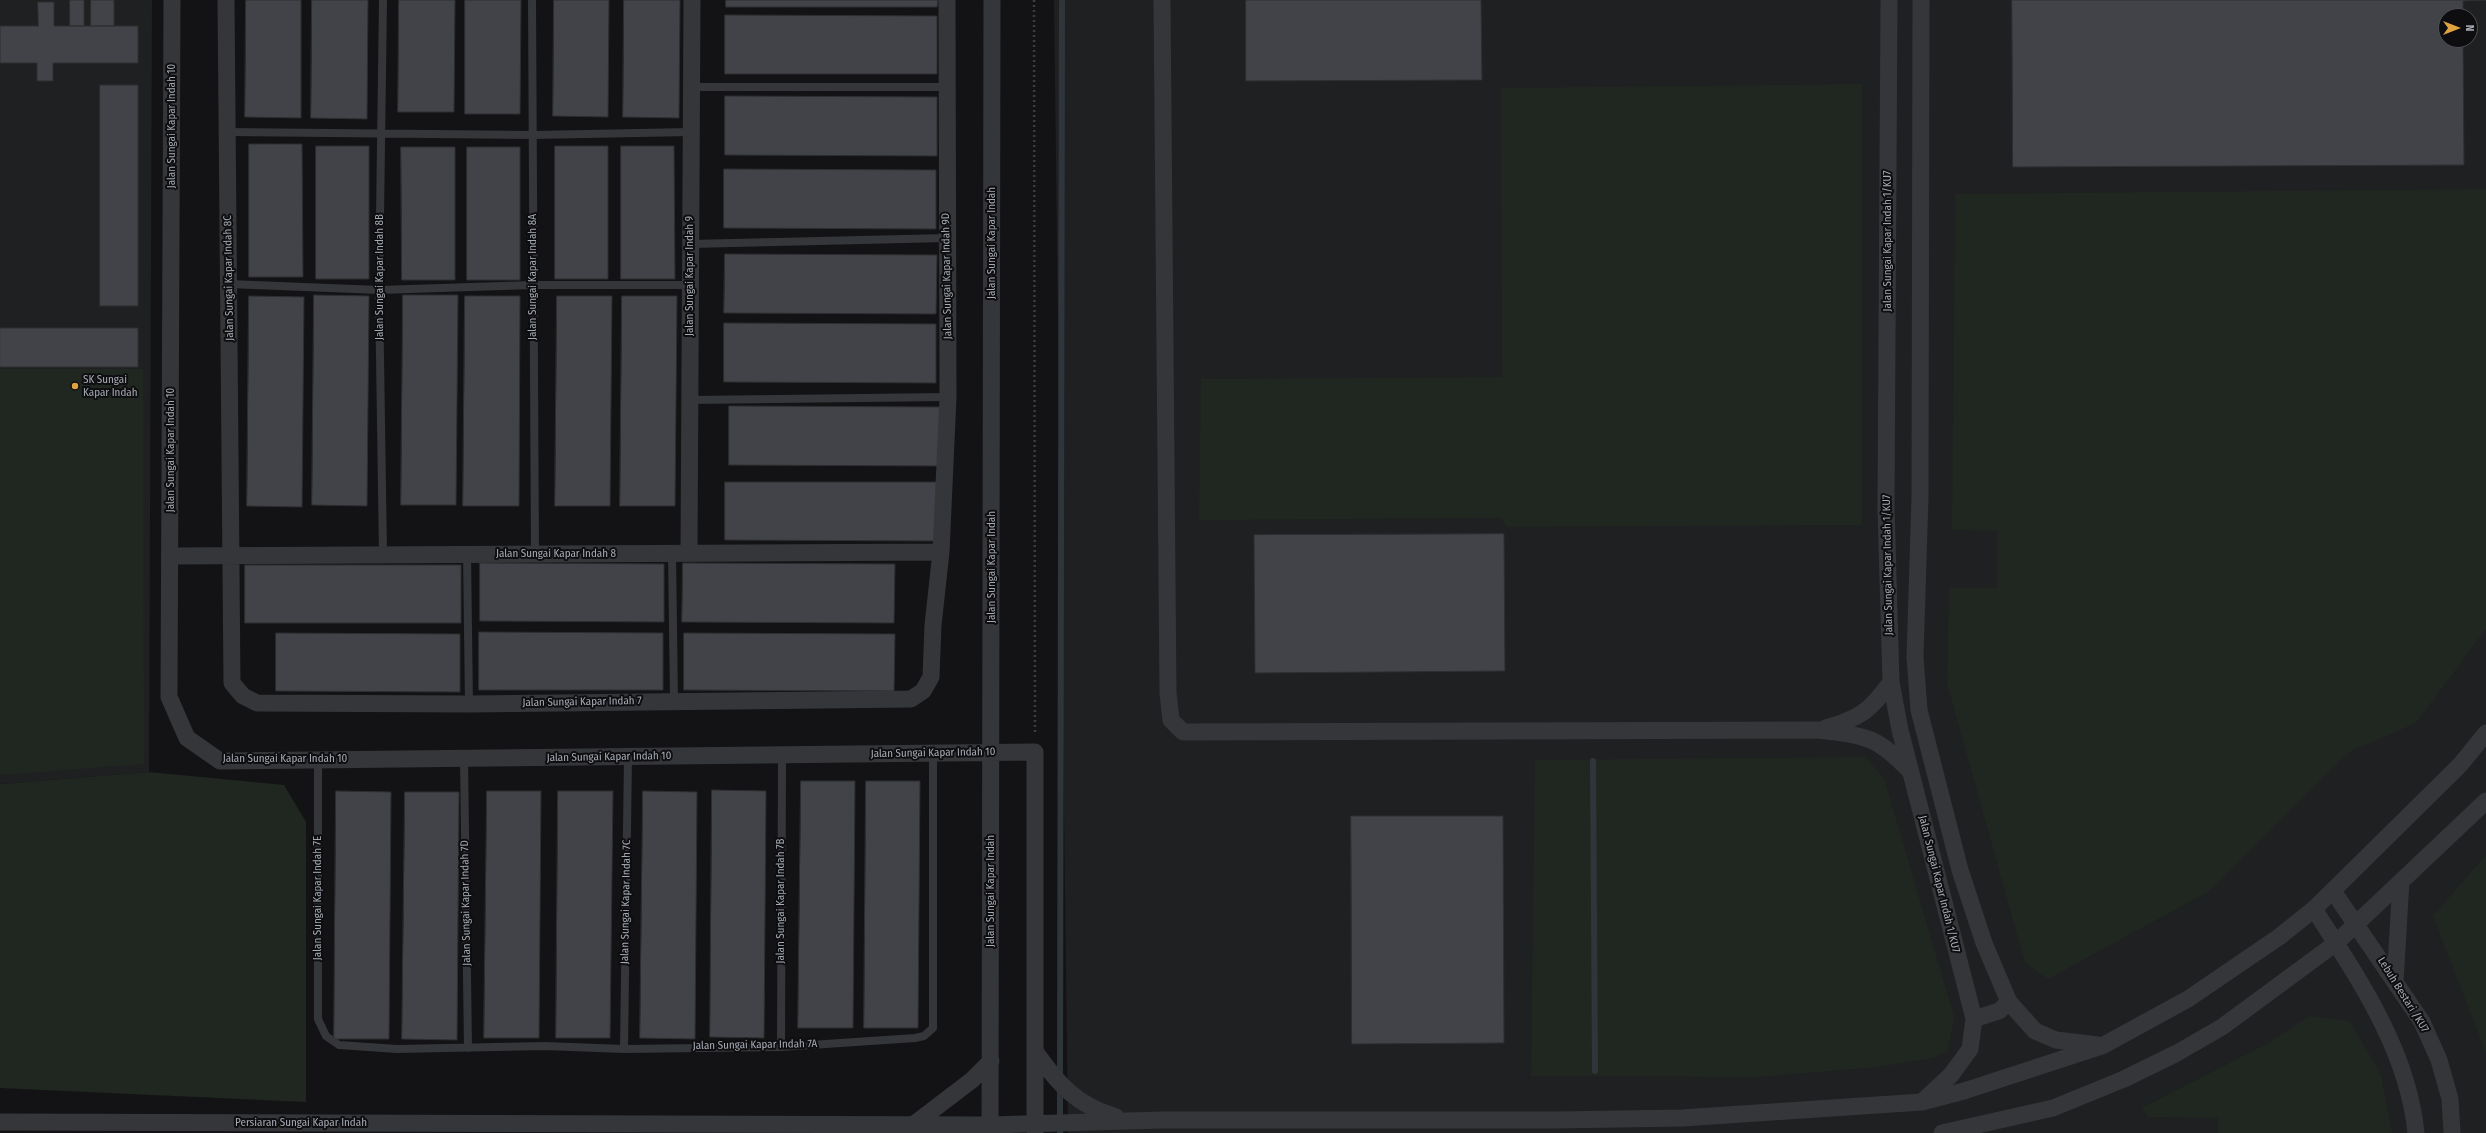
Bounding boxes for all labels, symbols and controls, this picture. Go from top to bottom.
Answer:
north arrow [2438,8,2478,48]
text: N [2463,25,2476,31]
street label: Jalan Sungai Kapar Indah 10 [165,64,179,188]
street label: Jalan Sungai Kapar Indah 1/KU7 [1881,171,1895,311]
street label: Jalan Sungai Kapar Indah [985,187,999,299]
street label: Jalan Sungai Kapar Indah 9D [939,213,955,339]
street label: Jalan Sungai Kapar Indah 8B [373,214,387,340]
street label: Jalan Sungai Kapar Indah 8A [526,214,540,340]
street label: Jalan Sungai Kapar Indah 8C [221,215,237,341]
street label: Jalan Sungai Kapar Indah 9 [683,216,697,336]
place label: SK Sungai Kapar Indah [83,373,137,399]
marker: SK Sungai Kapar Indah [70,381,80,391]
street label: Jalan Sungai Kapar Indah 10 [164,388,178,512]
street label: Jalan Sungai Kapar Indah 1/KU7 [1880,495,1896,635]
street label: Jalan Sungai Kapar Indah [985,511,999,623]
street label: Jalan Sungai Kapar Indah 8 [496,547,616,561]
street label: Jalan Sungai Kapar Indah 7 [522,694,642,710]
street label: Jalan Sungai Kapar Indah 10 [871,745,995,761]
street label: Jalan Sungai Kapar Indah 10 [547,749,671,765]
street label: Jalan Sungai Kapar Indah 10 [223,752,347,766]
street label: Jalan Sungai Kapar Indah 1/KU7 [1916,814,1962,954]
street label: Jalan Sungai Kapar Indah [984,835,998,947]
street label: Jalan Sungai Kapar Indah 7E [311,836,325,960]
street label: Jalan Sungai Kapar Indah 7B [774,838,788,964]
street label: Jalan Sungai Kapar Indah 7D [458,840,474,966]
street label: Jalan Sungai Kapar Indah 7C [618,840,634,964]
street label: Lebuh Bestari /KU7 [2375,955,2431,1035]
street label: Jalan Sungai Kapar Indah 7A [693,1037,817,1053]
street label: Persiaran Sungai Kapar Indah [235,1116,367,1130]

